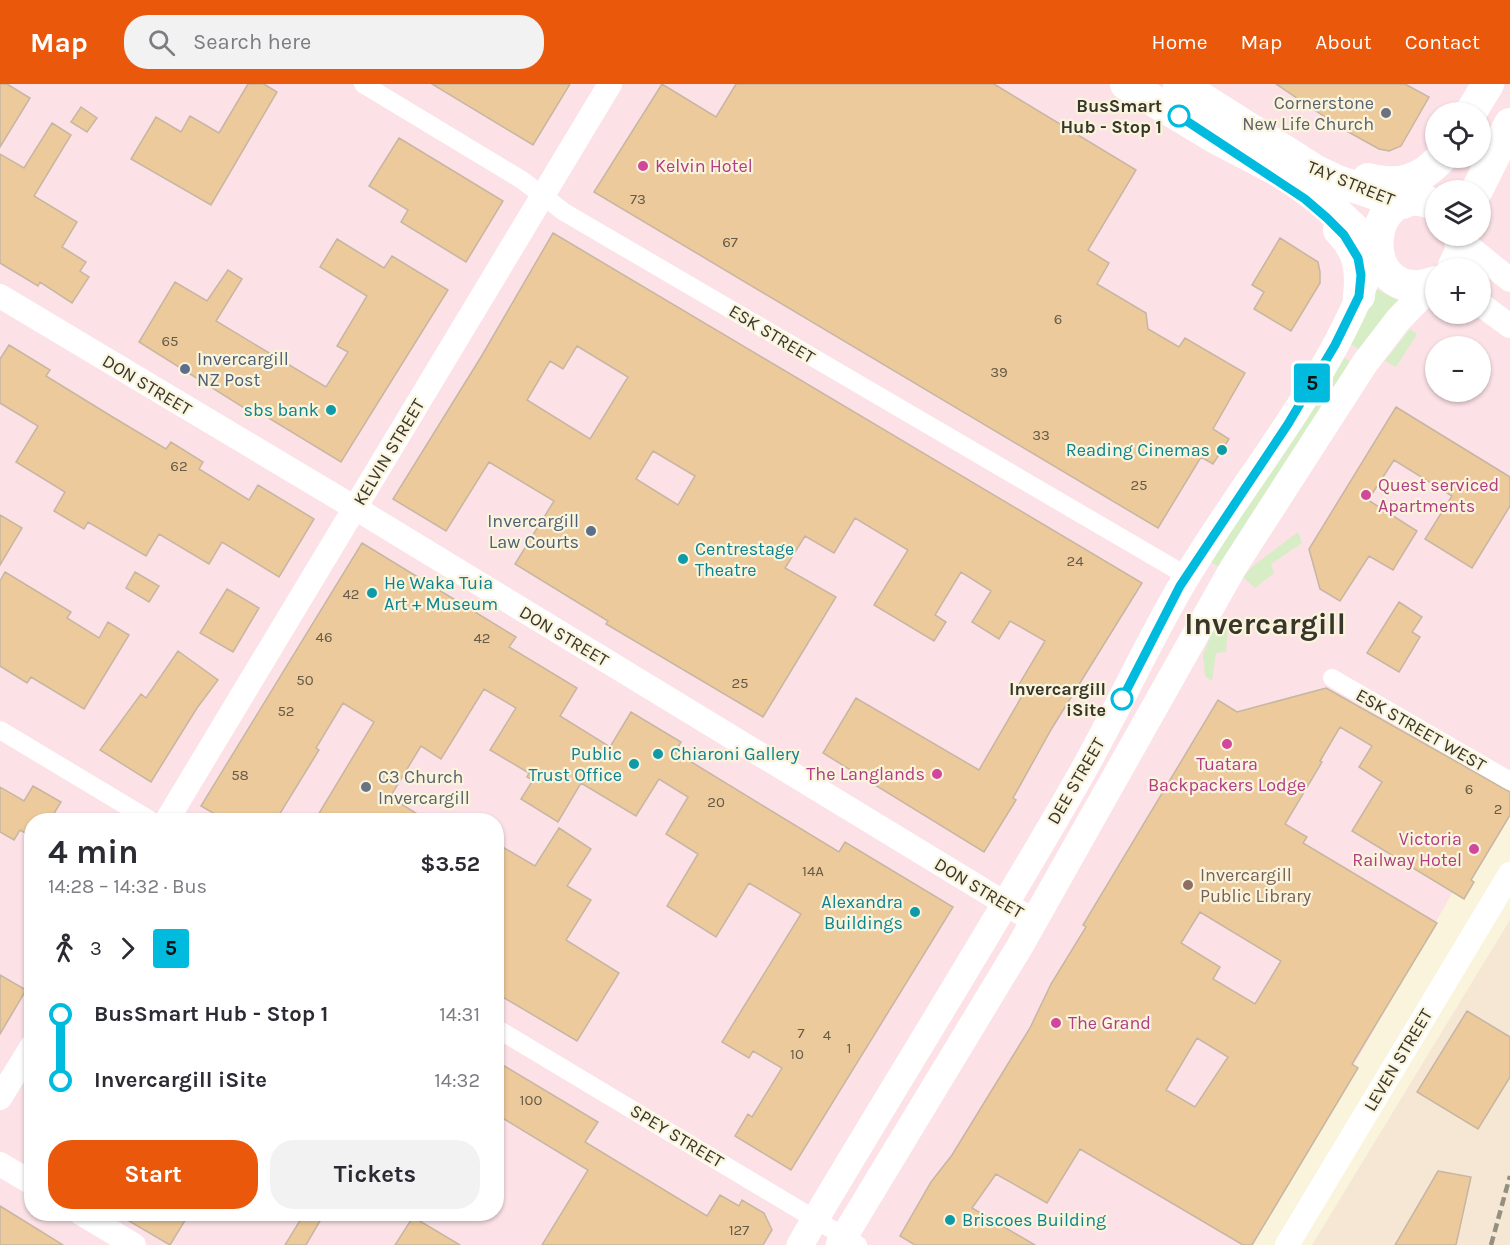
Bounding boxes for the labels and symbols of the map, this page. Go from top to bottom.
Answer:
place label: Cornerstone New Life Church [1242,92,1374,135]
place label: BusSmart Hub - Stop 1 [1060,95,1162,138]
marker: BusSmart Hub - Stop 1 [1168,105,1190,127]
marker: Cornerstone New Life Church [1379,106,1393,120]
place label: Kelvin Hotel [655,155,753,177]
street label: TAY STREET [1304,155,1398,211]
marker: Kelvin Hotel [636,159,650,173]
house number: 73 [630,190,646,208]
house number: 67 [722,233,738,251]
street label: ESK STREET [725,300,819,368]
house number: 6 [1054,310,1062,328]
house number: 65 [161,332,179,350]
place label: Invercargill NZ Post [197,348,289,391]
street label: DON STREET [98,350,196,420]
marker: Invercargill NZ Post [178,362,192,376]
house number: 39 [990,363,1008,381]
line badge: 5 [1292,364,1332,402]
street label: KELVIN STREET [349,395,429,509]
place label: sbs bank [244,399,319,421]
marker: sbs bank [324,403,338,417]
house number: 33 [1032,426,1050,444]
place label: Reading Cinemas [1066,439,1210,461]
marker: Reading Cinemas [1215,443,1229,457]
house number: 62 [170,457,188,475]
place label: Quest serviced Apartments [1378,474,1499,517]
house number: 25 [1130,476,1148,494]
marker: Quest serviced Apartments [1359,488,1373,502]
place label: Invercargill Law Courts [487,510,579,553]
marker: Invercargill Law Courts [584,524,598,538]
place label: Centrestage Theatre [695,538,794,581]
marker: Centrestage Theatre [676,552,690,566]
house number: 24 [1066,552,1084,570]
place label: He Waka Tuia Art + Museum [384,572,498,615]
house number: 42 [342,585,360,603]
marker: He Waka Tuia Art + Museum [365,586,379,600]
street label: DON STREET [515,601,613,671]
district label: Invercargill [1184,606,1346,642]
house number: 46 [316,628,332,646]
house number: 42 [473,629,491,647]
house number: 50 [296,671,314,689]
house number: 25 [731,674,749,692]
place label: Invercargill iSite [1009,678,1106,721]
street label: ESK STREET WEST [1352,684,1490,776]
marker: Invercargill iSite [1111,688,1133,710]
house number: 52 [277,702,295,720]
street label: DEE STREET [1042,734,1110,828]
marker: Tuatara Backpackers Lodge [1220,737,1234,751]
place label: Public Trust Office [529,743,622,786]
place label: Chiaroni Gallery [670,743,800,765]
marker: Chiaroni Gallery [651,747,665,761]
place label: Tuatara Backpackers Lodge [1148,753,1306,796]
marker: Public Trust Office [627,757,641,771]
place label: The Langlands [806,763,925,785]
house number: 58 [231,766,249,784]
place label: C3 Church Invercargill [378,766,470,809]
marker: The Langlands [930,767,944,781]
marker: C3 Church Invercargill [359,780,373,794]
house number: 6 [1465,780,1473,798]
house number: 20 [707,793,725,811]
house number: 2 [1494,800,1502,818]
place label: Victoria Railway Hotel [1352,828,1462,871]
marker: Victoria Railway Hotel [1467,842,1481,856]
street label: DON STREET [930,853,1028,923]
house number: 14A [802,862,824,880]
place label: Invercargill Public Library [1200,864,1312,907]
marker: Invercargill Public Library [1181,878,1195,892]
place label: Alexandra Buildings [821,891,903,934]
marker: Alexandra Buildings [908,905,922,919]
street label: LEVEN STREET [1359,1005,1437,1115]
place label: The Grand [1068,1012,1151,1034]
marker: The Grand [1049,1016,1063,1030]
house number: 7 [797,1024,805,1042]
house number: 4 [823,1026,832,1044]
house number: 1 [847,1039,851,1057]
house number: 10 [790,1045,804,1063]
house number: 100 [520,1091,542,1109]
street label: SPEY STREET [626,1099,728,1173]
place label: Briscoes Building [962,1209,1106,1231]
marker: Briscoes Building [943,1213,957,1227]
house number: 127 [729,1221,749,1239]

